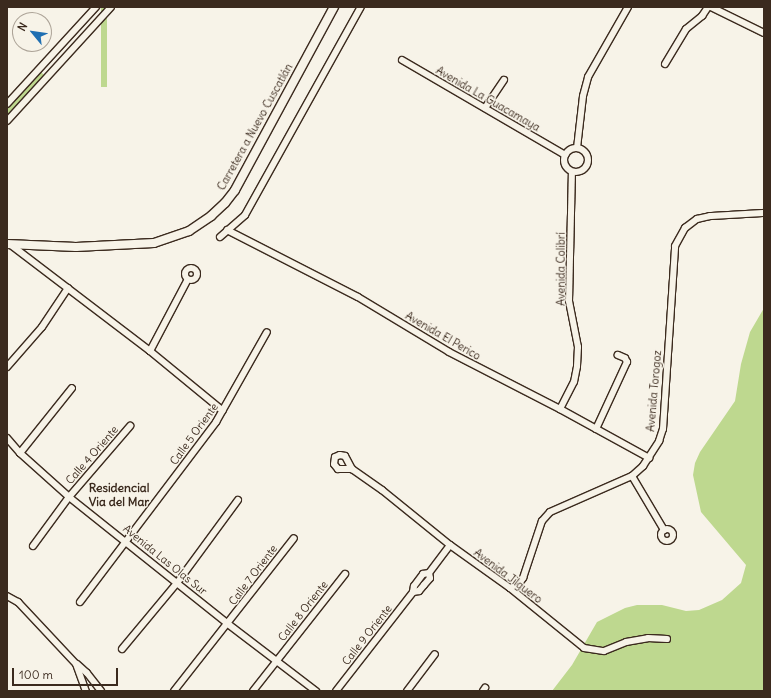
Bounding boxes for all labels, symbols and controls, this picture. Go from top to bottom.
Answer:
north arrow [12,12,52,52]
text: N [14,20,30,33]
street label: Carretera a Nuevo Cuscatlán [215,61,295,193]
street label: Avenida La Guacamaya [434,64,542,134]
street label: Avenida Colibrí [554,232,568,306]
street label: Avenida El Perico [403,309,483,363]
street label: Avenida Torogoz [644,350,664,432]
street label: Calle 5 Oriente [167,401,221,467]
street label: Calle 4 Oriente [63,423,121,487]
district label: Residencial Via del Mar [89,481,149,509]
street label: Avenida Las Olas Sur [120,522,210,598]
street label: Calle 7 Oriente [226,542,280,608]
street label: Avenida Jilguero [471,546,545,606]
street label: Calle 8 Oriente [275,578,331,644]
street label: Calle 9 Oriente [339,602,395,668]
scale bar [14,660,120,686]
text: 100 m [19,667,53,682]

